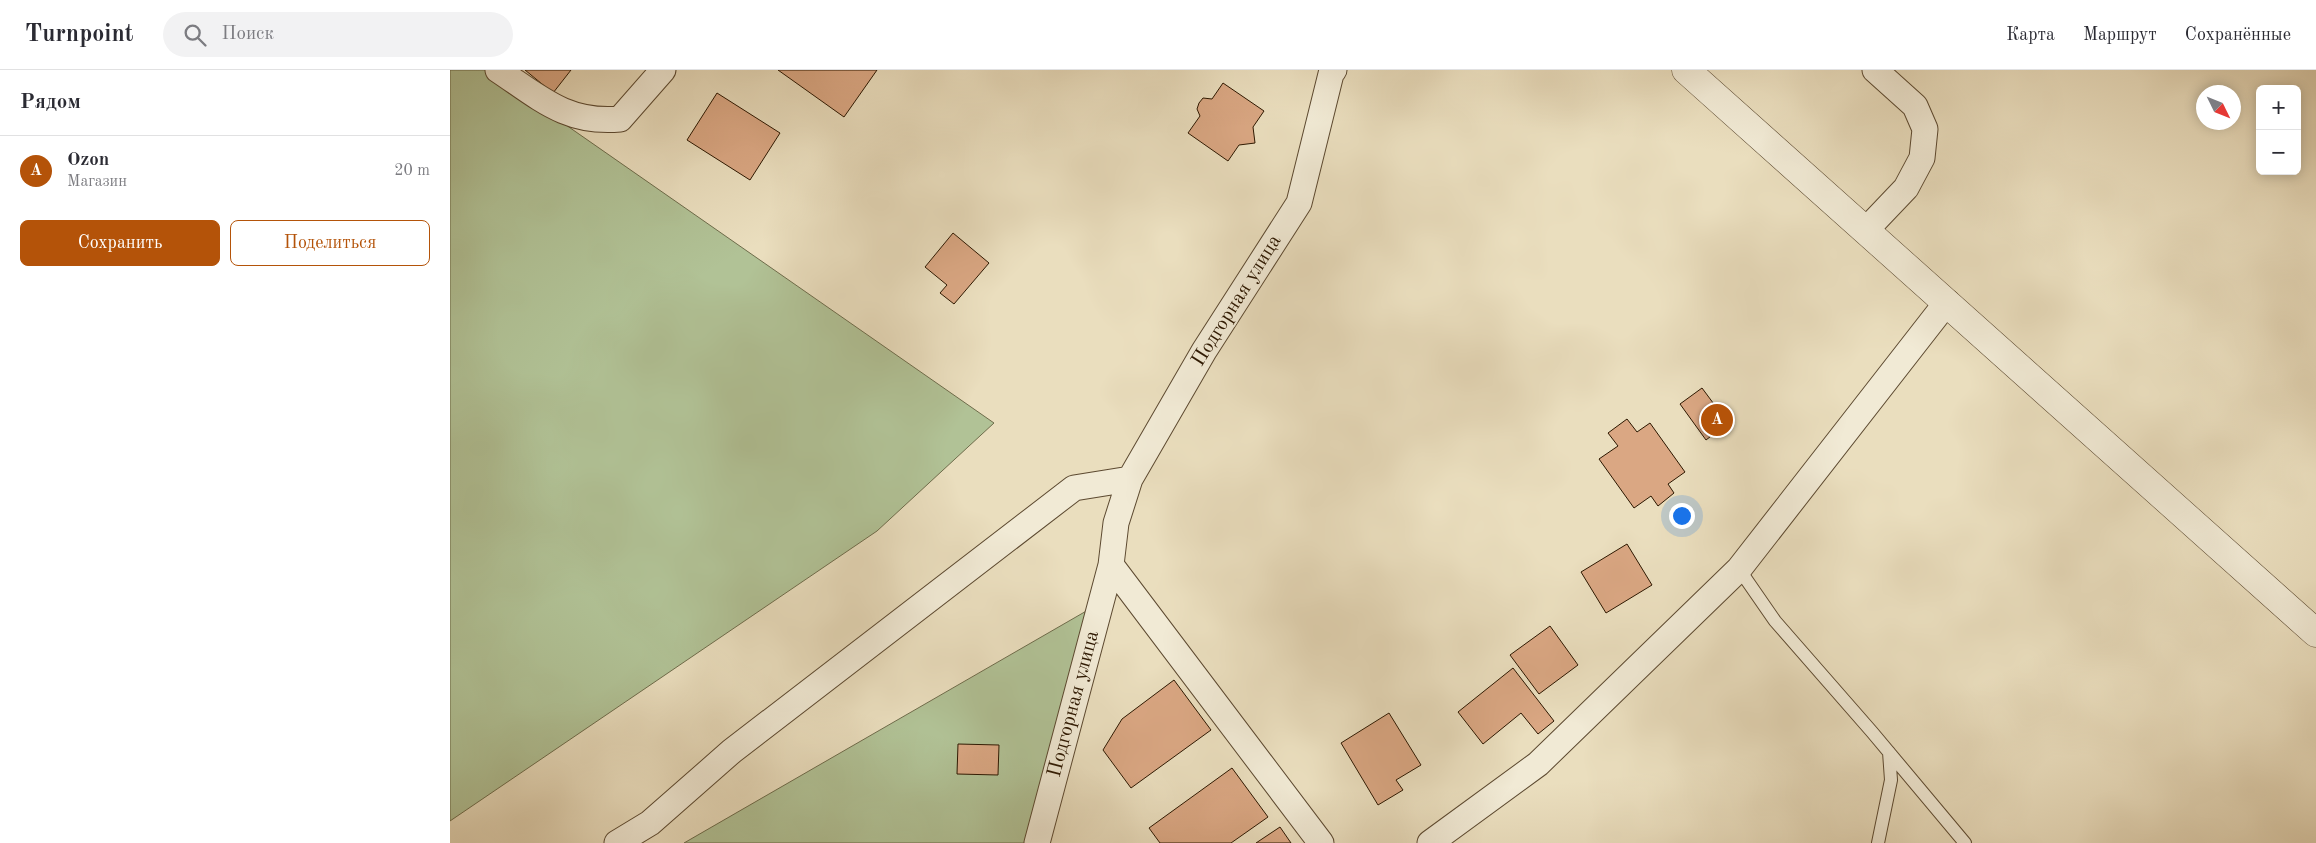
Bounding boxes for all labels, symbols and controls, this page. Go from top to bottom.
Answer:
search box [163,12,513,57]
icon: search [181,21,209,49]
text: Turnpoint [25,23,133,47]
text: Поиск [221,25,274,44]
text: Карта [2006,26,2055,44]
text: Маршрут [2083,26,2157,44]
text: Сохранённые [2185,26,2291,44]
north arrow [2196,85,2241,130]
map controls [2256,85,2301,175]
button: + [2256,85,2301,130]
text: Рядом [20,92,81,113]
button: − [2256,130,2301,175]
text: Ozon [67,151,109,170]
text: A [30,163,42,179]
text: 20 m [394,163,430,179]
text: Магазин [67,174,127,190]
button: Сохранить [20,220,220,266]
button: Поделиться [230,220,430,266]
street label: Подгорная улица [1189,232,1286,370]
pin: A [1701,401,1733,439]
your location [1669,503,1695,529]
street label: Подгорная улица [1045,628,1103,779]

